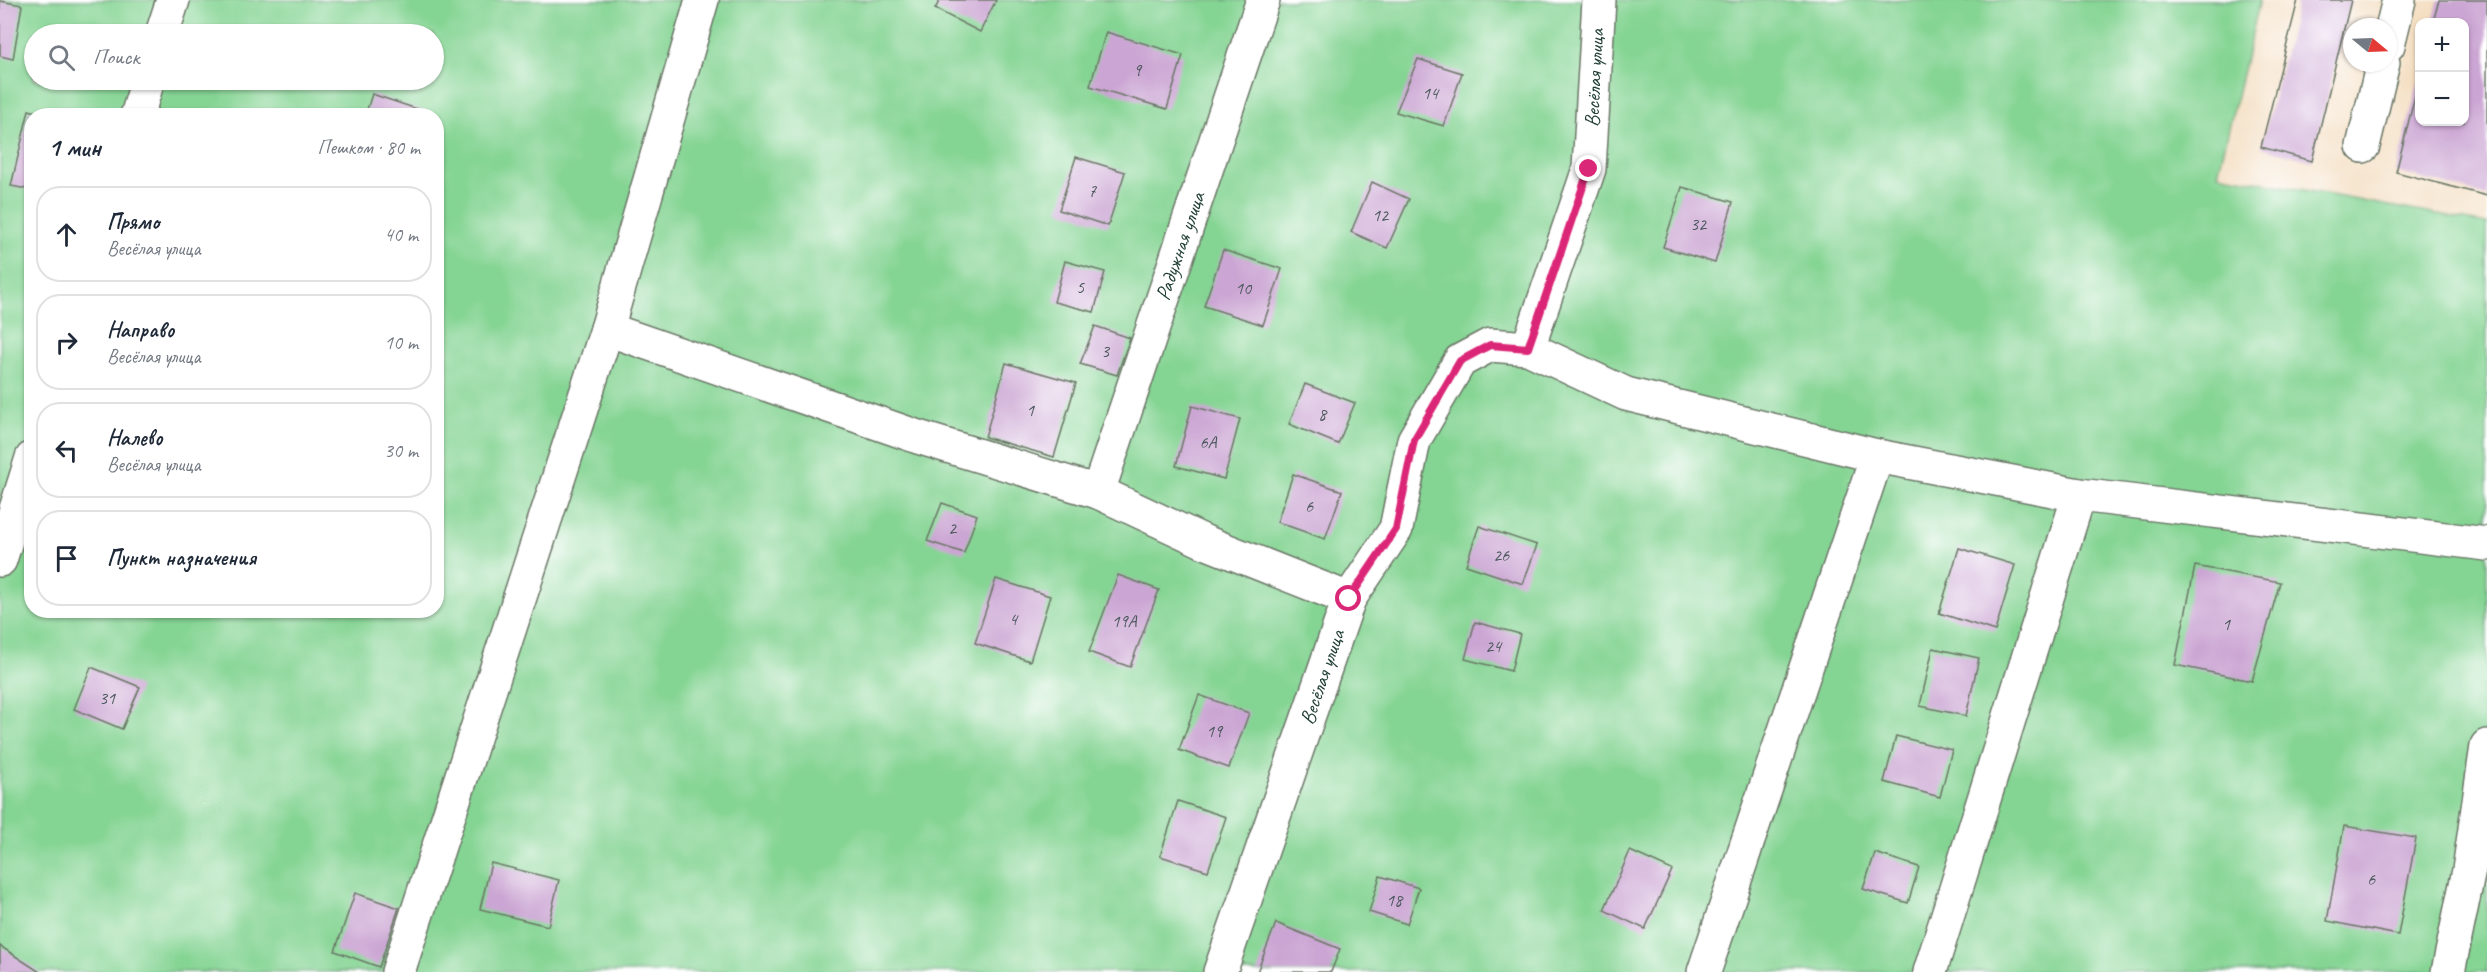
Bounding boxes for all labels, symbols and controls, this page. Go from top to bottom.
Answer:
north arrow [2343,18,2397,72]
map controls [2415,18,2469,126]
button: + [2415,18,2469,72]
search box [24,24,444,90]
street label: Весёлая улица [1578,27,1610,128]
icon: search [45,41,78,74]
text: Поиск [93,43,139,71]
house number: 9 [1133,59,1143,81]
button: − [2415,72,2469,126]
house number: 14 [1422,82,1440,104]
text: 1 мин [48,131,101,164]
text: Пешком · 80 m [317,135,420,160]
route end [1575,155,1601,181]
house number: 7 [1088,180,1097,202]
street label: Радужная улица [1149,187,1211,303]
house number: 12 [1372,204,1390,226]
text: Прямо [107,208,159,236]
house number: 32 [1690,213,1708,235]
icon: ahead [50,218,83,251]
text: 40 m [384,222,418,247]
text: Весёлая улица [107,236,200,261]
house number: 5 [1076,276,1085,298]
house number: 10 [1235,277,1253,299]
text: Направо [107,316,174,344]
icon: right [50,326,83,359]
text: 10 m [384,330,418,355]
house number: 3 [1101,340,1111,362]
text: Весёлая улица [107,344,200,369]
house number: 1 [1026,399,1035,421]
house number: 8 [1318,403,1328,425]
text: Налево [107,424,163,452]
house number: 6А [1199,431,1218,453]
icon: left [50,434,83,467]
text: 30 m [384,438,418,463]
text: Весёлая улица [107,452,200,477]
house number: 6 [1305,495,1314,517]
house number: 2 [948,517,958,539]
icon: arrive [50,542,83,575]
text: Пункт назначения [107,544,256,572]
house number: 26 [1493,544,1510,566]
route start [1335,585,1361,611]
house number: 4 [1009,608,1019,630]
house number: 19А [1111,610,1138,632]
house number: 1 [2222,613,2231,635]
street label: Весёлая улица [1294,625,1351,728]
house number: 24 [1485,635,1503,657]
house number: 31 [99,687,116,709]
house number: 19 [1206,720,1224,742]
house number: 6 [2367,868,2376,890]
house number: 18 [1386,889,1404,911]

